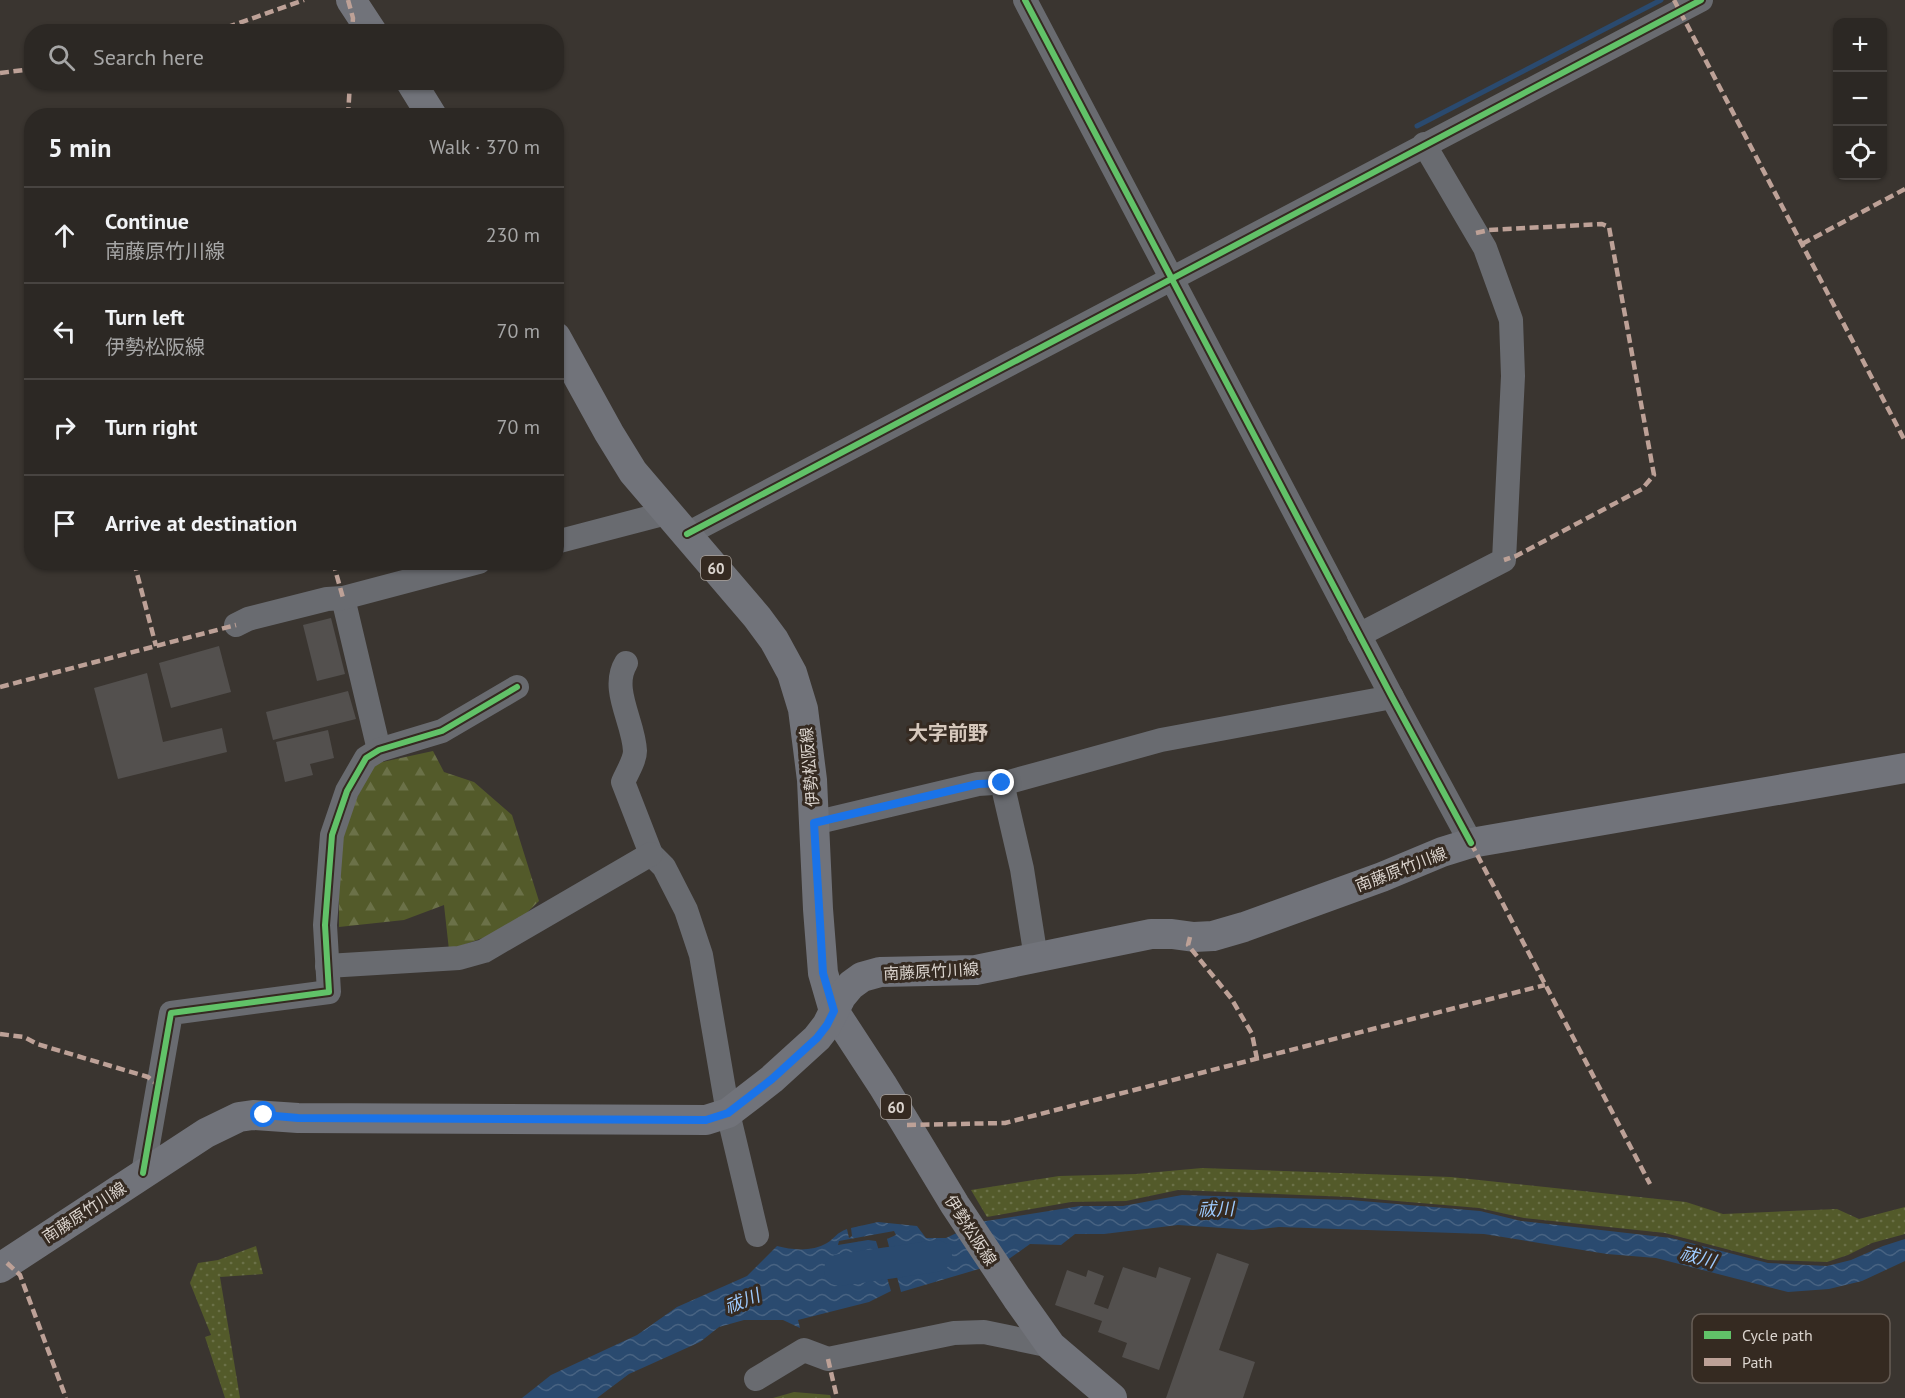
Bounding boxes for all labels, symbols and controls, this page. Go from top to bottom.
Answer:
map controls [1833,18,1887,180]
button: + [1833,18,1887,72]
search box [24,24,564,90]
icon: search [45,41,78,74]
text: Search here [93,43,204,71]
button: − [1833,72,1887,126]
button: locate [1833,126,1887,180]
text: 5 min [48,131,111,164]
text: Walk · 370 m [429,134,540,160]
text: Continue [105,207,189,235]
icon: ahead [48,219,81,252]
text: 230 m [486,222,540,248]
text: 南藤原竹川線 [105,238,225,264]
text: Turn left [105,303,185,331]
icon: left [48,315,81,348]
text: 70 m [497,318,540,344]
text: 伊勢松阪線 [105,334,205,360]
icon: right [48,411,81,444]
text: Turn right [105,413,197,441]
text: 70 m [497,414,540,440]
icon: arrive [48,507,81,540]
text: Arrive at destination [105,509,297,537]
road number: 60 [701,556,731,580]
district label: 大字前野 [908,720,988,746]
street label: 伊勢松阪線 [796,726,822,808]
route end [988,769,1014,795]
street label: 南藤原竹川線 [1353,842,1449,896]
street label: 南藤原竹川線 [883,959,979,983]
road number: 60 [881,1095,911,1119]
route start [250,1101,276,1127]
street label: 南藤原竹川線 [38,1177,130,1247]
street label: 伊勢松阪線 [941,1191,1001,1269]
water label: 祓川 [1198,1197,1236,1221]
water label: 祓川 [1678,1241,1720,1273]
water label: 祓川 [721,1283,765,1318]
legend [1692,1314,1890,1383]
text: Cycle path [1742,1325,1813,1345]
text: Path [1742,1352,1773,1372]

